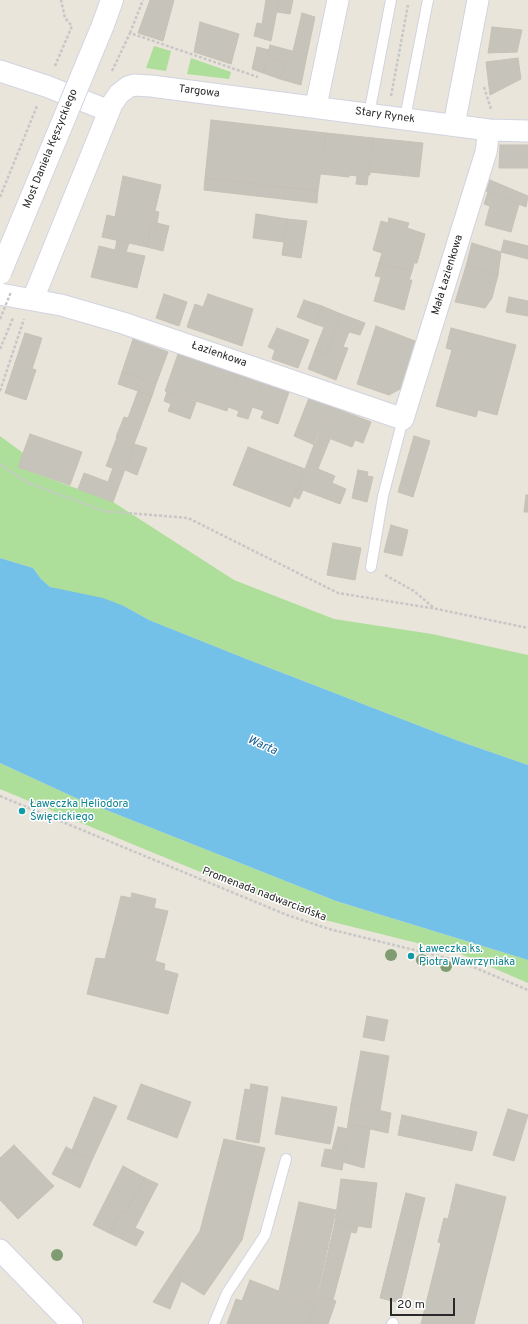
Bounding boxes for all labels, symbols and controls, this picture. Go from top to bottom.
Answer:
street label: Targowa [178,83,220,101]
street label: Most Daniela Kęszyckiego [21,87,81,211]
street label: Stary Rynek [354,105,416,127]
street label: Mała Łazienkowa [430,233,466,317]
street label: Łazienkowa [190,339,248,371]
water label: Warta [245,733,279,759]
place label: Ławeczka Heliodora Święcickiego [30,798,128,824]
marker: Ławeczka Heliodora Święcickiego [17,806,27,816]
street label: Promenada nadwarciańska [200,865,328,925]
place label: Ławeczka ks. Piotra Wawrzyniaka [419,943,515,969]
marker: Ławeczka ks. Piotra Wawrzyniaka [406,951,416,961]
scale bar [392,1290,457,1316]
text: 20 m [397,1297,425,1313]

